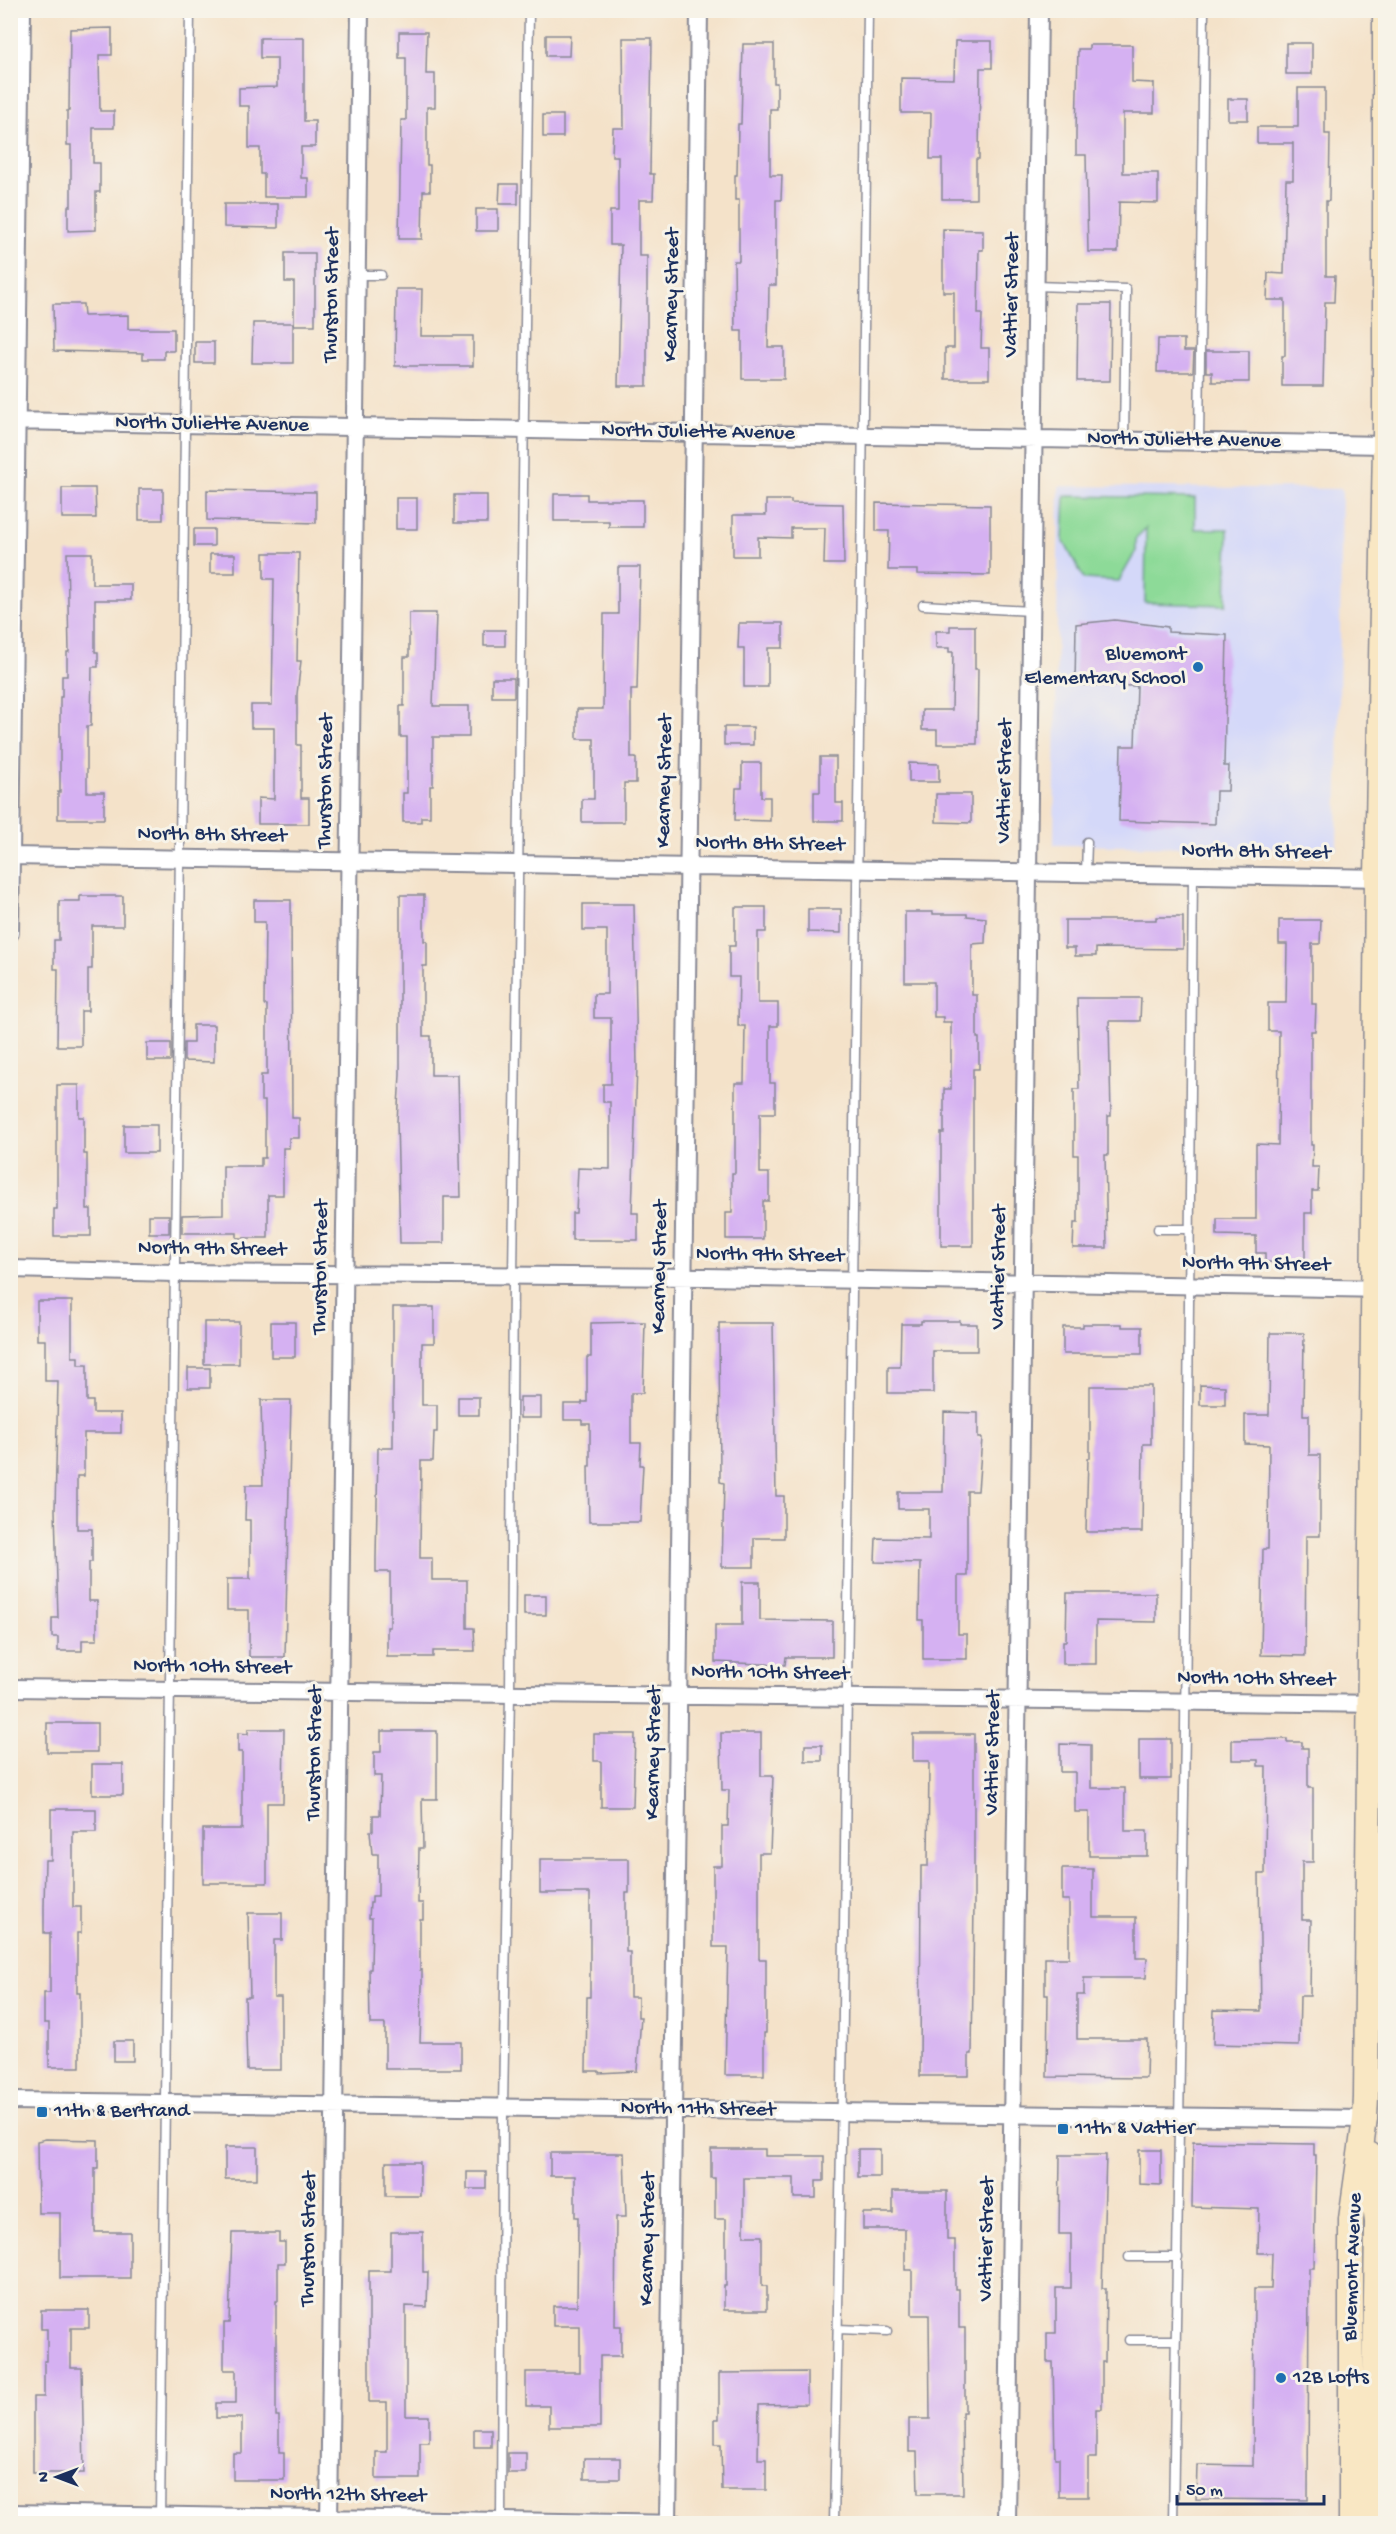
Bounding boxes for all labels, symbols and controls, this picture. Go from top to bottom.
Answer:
street label: Thurston Street [319,225,347,364]
street label: Kearney Street [659,226,687,362]
street label: Vattier Street [999,230,1027,358]
street label: North Juliette Avenue [115,411,310,439]
street label: North Juliette Avenue [601,419,796,447]
street label: North Juliette Avenue [1087,427,1282,455]
place label: Bluemont Elementary School [1024,643,1188,692]
marker: Bluemont Elementary School [1191,660,1205,674]
street label: Thurston Street [313,711,341,850]
street label: Kearney Street [652,712,680,848]
street label: Vattier Street [992,716,1020,844]
street label: North 8th Street [137,822,289,850]
street label: North 8th Street [695,831,847,859]
street label: North 8th Street [1181,839,1333,867]
street label: Thurston Street [308,1197,336,1336]
street label: Kearney Street [647,1198,675,1334]
street label: Vattier Street [986,1202,1014,1330]
street label: North 9th Street [138,1236,289,1264]
street label: North 9th Street [696,1242,847,1270]
street label: North 9th Street [1182,1251,1333,1279]
street label: North 10th Street [133,1654,294,1682]
street label: North 10th Street [691,1660,852,1688]
street label: North 10th Street [1177,1666,1338,1694]
street label: Thurston Street [302,1683,330,1822]
street label: Kearney Street [641,1684,669,1820]
street label: Vattier Street [980,1688,1008,1816]
street label: North 11th Street [620,2096,778,2124]
place label: 11th & Bertrand [53,2100,191,2125]
marker: 11th & Bertrand [35,2105,49,2119]
place label: 11th & Vattier [1074,2117,1196,2142]
marker: 11th & Vattier [1056,2122,1070,2136]
street label: Thurston Street [296,2169,324,2308]
street label: Kearney Street [635,2170,663,2306]
street label: Vattier Street [974,2174,1002,2302]
street label: Bluemont Avenue [1339,2191,1369,2343]
place label: 12B Lofts [1292,2366,1370,2391]
marker: 12B Lofts [1274,2371,1288,2385]
north arrow [27,2447,87,2507]
scale bar [1177,2468,1324,2506]
text: N [36,2471,55,2482]
text: 50 m [1186,2481,1223,2502]
street label: North 12th Street [270,2482,429,2510]

